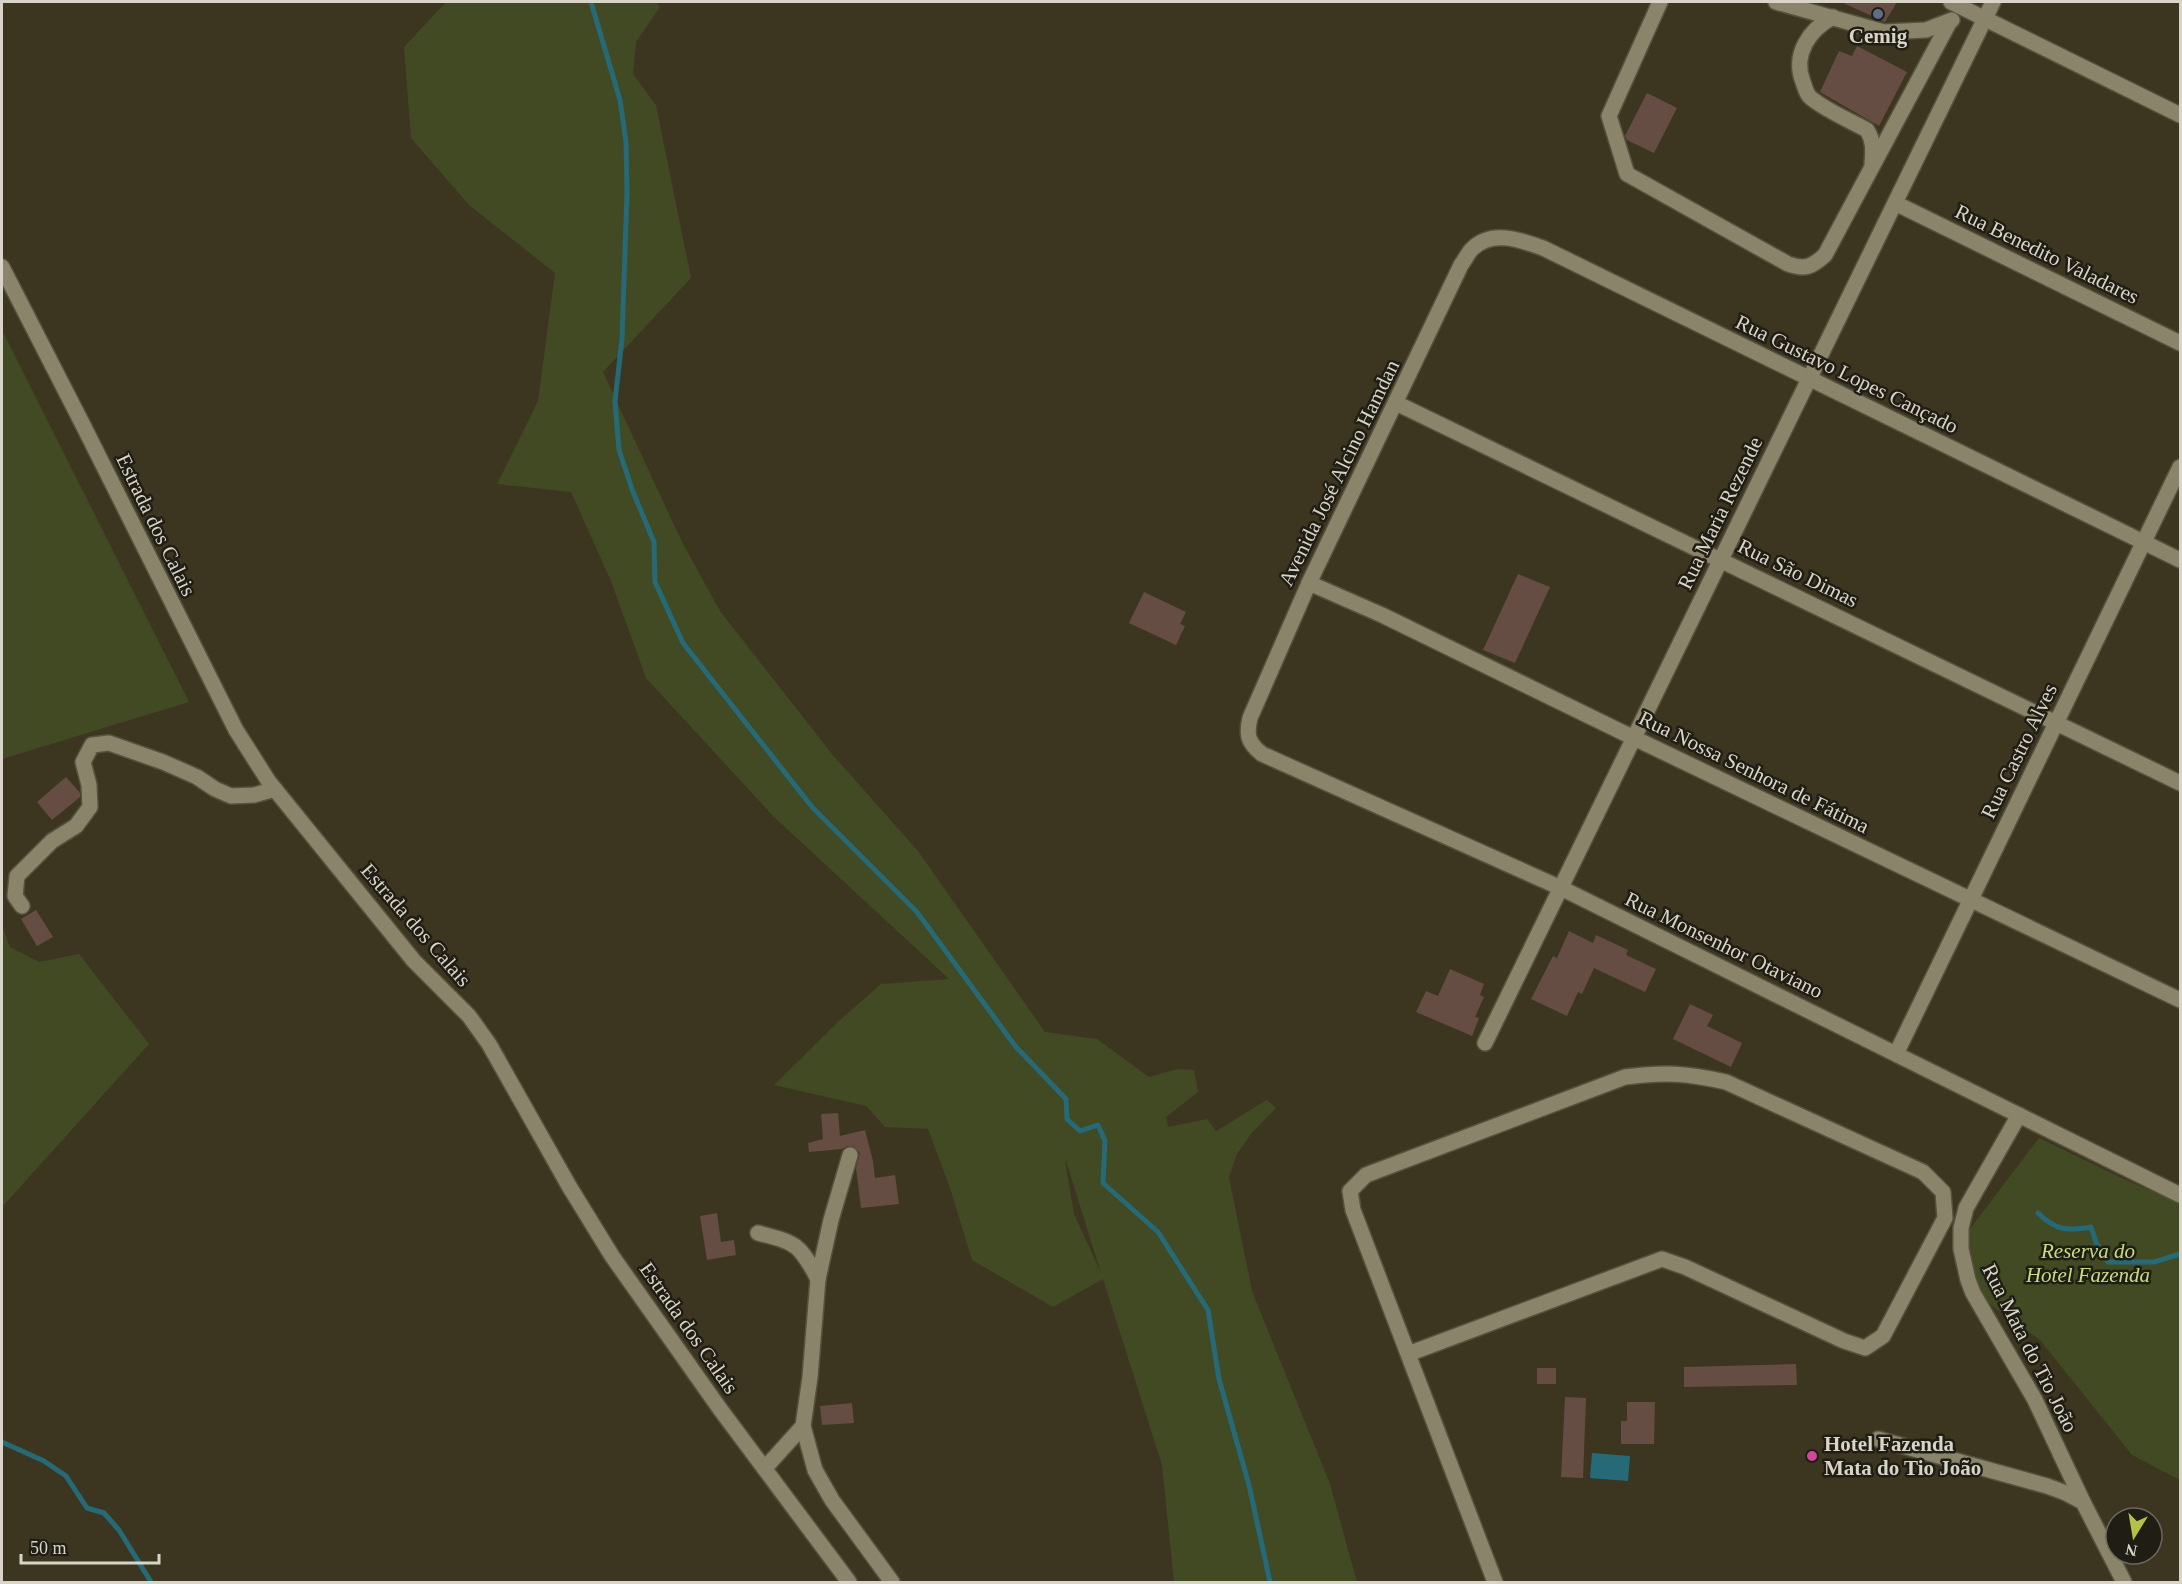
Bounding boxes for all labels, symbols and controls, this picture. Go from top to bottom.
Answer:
marker: Cemig [1871,7,1885,21]
place label: Cemig [1849,24,1908,48]
street label: Rua Benedito Valadares [1951,199,2143,309]
street label: Rua Gustavo Lopes Cançado [1732,310,1962,438]
street label: Avenida José Alcino Hamdan [1274,356,1405,590]
street label: Rua Maria Rezende [1673,433,1767,593]
street label: Estrada dos Calais [111,450,201,600]
street label: Rua São Dimas [1734,534,1862,612]
street label: Rua Castro Alves [1976,680,2062,822]
street label: Rua Nossa Senhora de Fátima [1635,706,1874,839]
street label: Estrada dos Calais [356,859,476,991]
street label: Rua Monsenhor Otaviano [1621,887,1827,1003]
park label: Reserva do Hotel Fazenda [2025,1239,2150,1287]
street label: Estrada dos Calais [635,1258,743,1398]
street label: Rua Mata do Tio João [1977,1260,2083,1436]
place label: Hotel Fazenda Mata do Tio João [1824,1432,1981,1480]
marker: Hotel Fazenda Mata do Tio João [1805,1449,1819,1463]
north arrow [2104,1506,2164,1566]
scale bar [21,1527,159,1565]
text: 50 m [30,1538,67,1558]
text: N [2124,1541,2139,1560]

